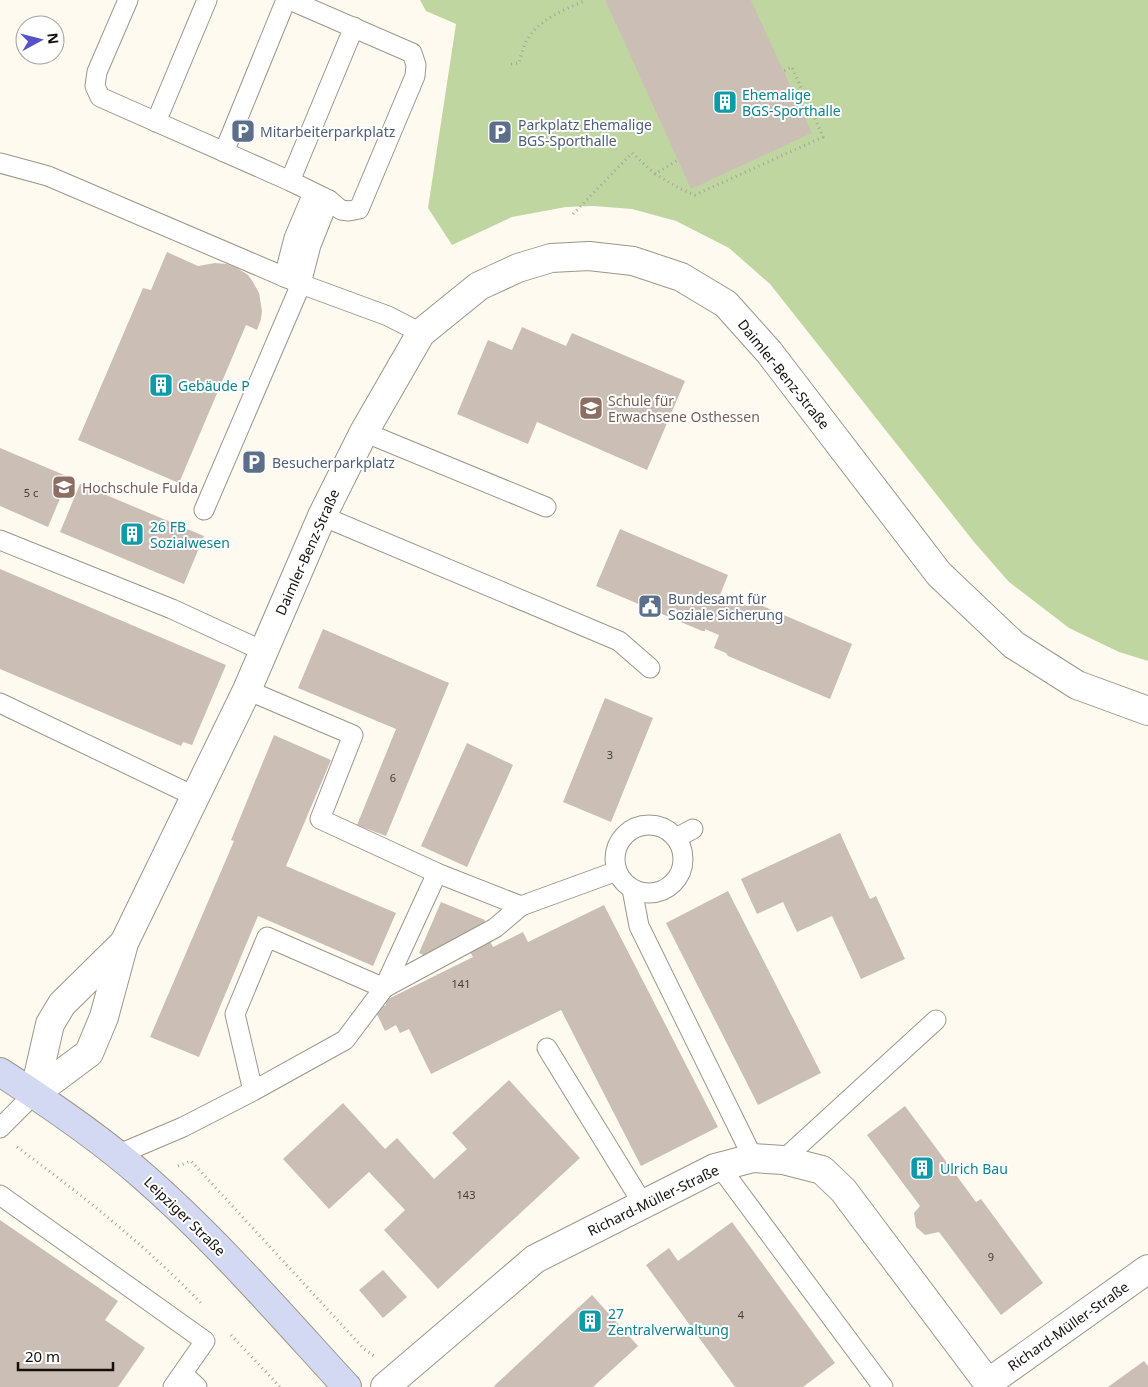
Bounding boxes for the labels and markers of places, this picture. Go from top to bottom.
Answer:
place label: Ehemalige BGS-Sporthalle [742,85,841,120]
building icon: Ehemalige BGS-Sporthalle [712,89,738,115]
place label: Parkplatz Ehemalige BGS-Sporthalle [518,115,652,150]
parking icon: Mitarbeiterparkplatz [230,118,256,144]
parking icon: Parkplatz Ehemalige BGS-Sporthalle [487,119,513,145]
place label: Mitarbeiterparkplatz [260,122,396,141]
building icon: Gebäude P [148,372,174,398]
place label: Gebäude P [178,376,250,395]
place label: Schule für Erwachsene Osthessen [608,391,760,426]
school or university icon: Schule für Erwachsene Osthessen [578,395,604,421]
parking icon: Besucherparkplatz [241,449,267,475]
place label: Besucherparkplatz [272,453,395,472]
school or university icon: Hochschule Fulda [51,474,77,500]
place label: Hochschule Fulda [82,478,198,497]
place label: 26 FB Sozialwesen [150,517,230,552]
building icon: 26 FB Sozialwesen [119,521,145,547]
place label: Bundesamt für Soziale Sicherung [668,589,783,624]
public building icon: Bundesamt für Soziale Sicherung [637,593,663,619]
building icon: Ulrich Bau [909,1155,935,1181]
place label: Ulrich Bau [940,1159,1008,1178]
place label: 27 Zentralverwaltung [608,1304,729,1339]
building icon: 27 Zentralverwaltung [577,1308,603,1334]

